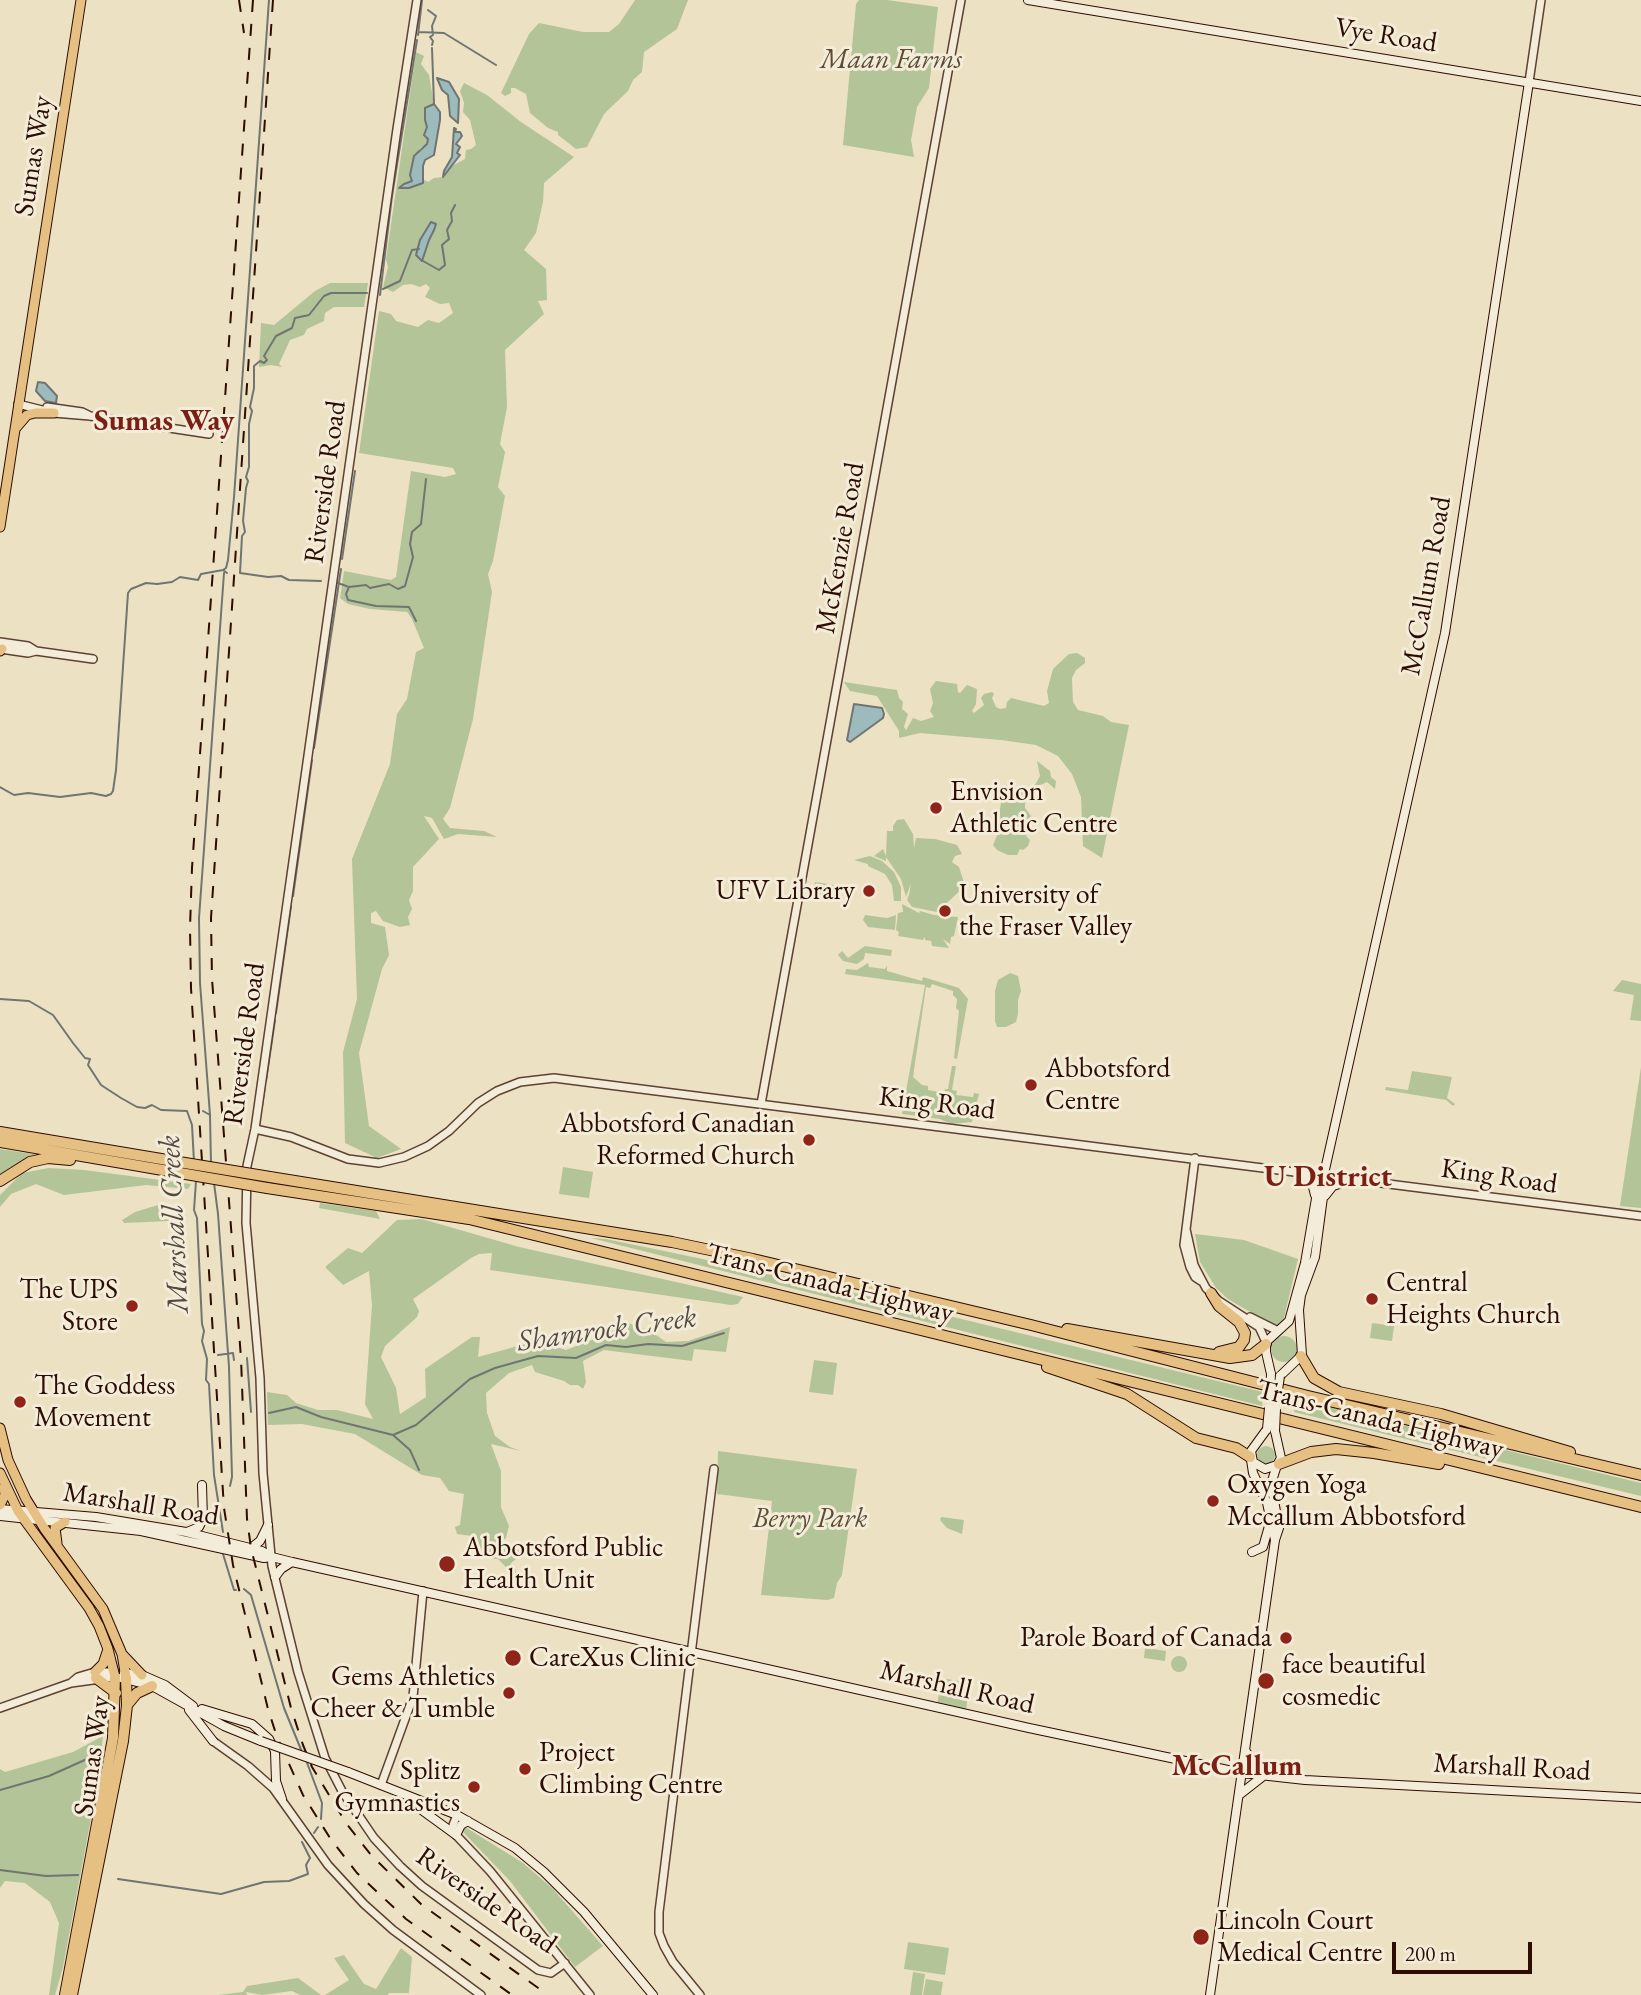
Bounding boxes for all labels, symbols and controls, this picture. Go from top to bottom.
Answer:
street label: Vye Road [1333,11,1439,61]
park label: Maan Farms [820,43,962,77]
street label: Sumas Way [8,93,60,219]
street label: Riverside Road [298,399,354,565]
district label: Sumas Way [94,404,234,440]
street label: McKenzie Road [809,460,873,636]
street label: McCallum Road [1395,494,1459,678]
place label: Envision Athletic Centre [950,775,1118,841]
marker: Envision Athletic Centre [928,800,944,816]
place label: UFV Library [716,874,855,908]
place label: University of the Fraser Valley [959,878,1132,944]
marker: UFV Library [861,883,877,899]
marker: University of the Fraser Valley [937,903,953,919]
street label: Riverside Road [217,961,273,1127]
place label: Abbotsford Centre [1045,1052,1170,1118]
marker: Abbotsford Centre [1023,1077,1039,1093]
street label: King Road [877,1080,997,1128]
place label: Abbotsford Canadian Reformed Church [560,1107,795,1173]
marker: Abbotsford Canadian Reformed Church [801,1132,817,1148]
water label: Marshall Creek [152,1134,198,1314]
street label: King Road [1439,1152,1559,1202]
district label: U District [1264,1160,1392,1196]
street label: Trans-Canada Highway [703,1237,957,1331]
place label: Central Heights Church [1386,1266,1561,1332]
place label: The UPS Store [19,1273,118,1339]
marker: Central Heights Church [1364,1291,1380,1307]
marker: The UPS Store [124,1298,140,1314]
water label: Shamrock Creek [515,1300,699,1360]
place label: The Goddess Movement [34,1369,175,1435]
street label: Trans-Canada Highway [1253,1373,1507,1467]
marker: The Goddess Movement [12,1394,28,1410]
place label: Oxygen Yoga Mccallum Abbotsford [1227,1468,1466,1534]
street label: Marshall Road [61,1476,221,1534]
marker: Oxygen Yoga Mccallum Abbotsford [1205,1493,1221,1509]
park label: Berry Park [753,1502,867,1536]
place label: Abbotsford Public Health Unit [463,1531,663,1597]
marker: Abbotsford Public Health Unit [437,1554,457,1574]
place label: Parole Board of Canada [1020,1621,1272,1655]
marker: Parole Board of Canada [1278,1630,1294,1646]
place label: CareXus Clinic [529,1641,696,1675]
marker: CareXus Clinic [503,1648,523,1668]
place label: face beautiful cosmedic [1282,1648,1426,1714]
street label: Marshall Road [877,1654,1037,1722]
place label: Gems Athletics Cheer & Tumble [310,1660,495,1726]
marker: face beautiful cosmedic [1256,1671,1276,1691]
marker: Gems Athletics Cheer & Tumble [501,1685,517,1701]
street label: Sumas Way [68,1694,118,1818]
place label: Project Climbing Centre [539,1736,723,1802]
street label: Marshall Road [1432,1747,1592,1789]
district label: McCallum [1172,1749,1302,1785]
place label: Splitz Gymnastics [334,1754,460,1820]
marker: Project Climbing Centre [517,1761,533,1777]
marker: Splitz Gymnastics [466,1779,482,1795]
street label: Riverside Road [409,1840,563,1962]
place label: Lincoln Court Medical Centre [1217,1904,1382,1970]
marker: Lincoln Court Medical Centre [1191,1927,1211,1947]
scale bar [1396,1928,1536,1972]
text: 200 m [1405,1940,1456,1967]

